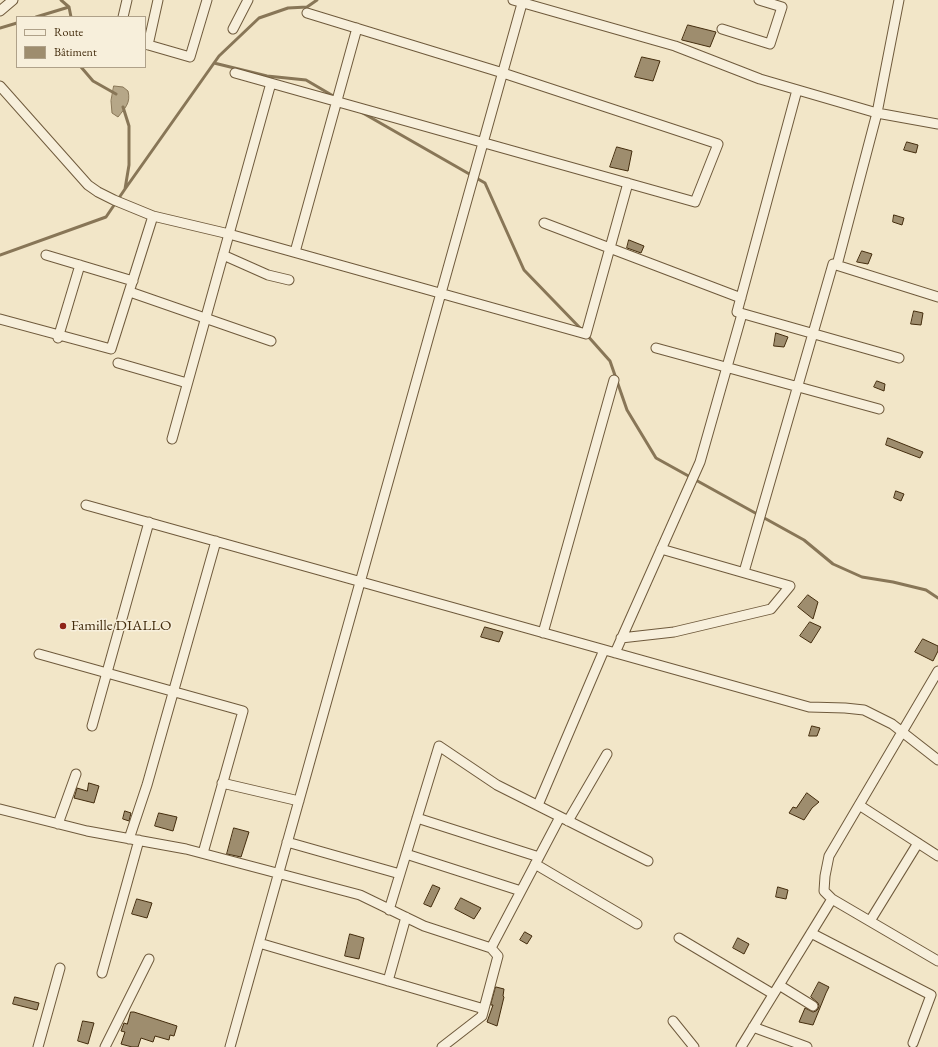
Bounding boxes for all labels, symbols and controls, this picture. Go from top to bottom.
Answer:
legend [16,16,146,68]
text: Route [54,24,83,40]
text: Bâtiment [54,44,97,60]
place label: Famille DIALLO [71,617,171,635]
marker: Famille DIALLO [58,621,68,631]

